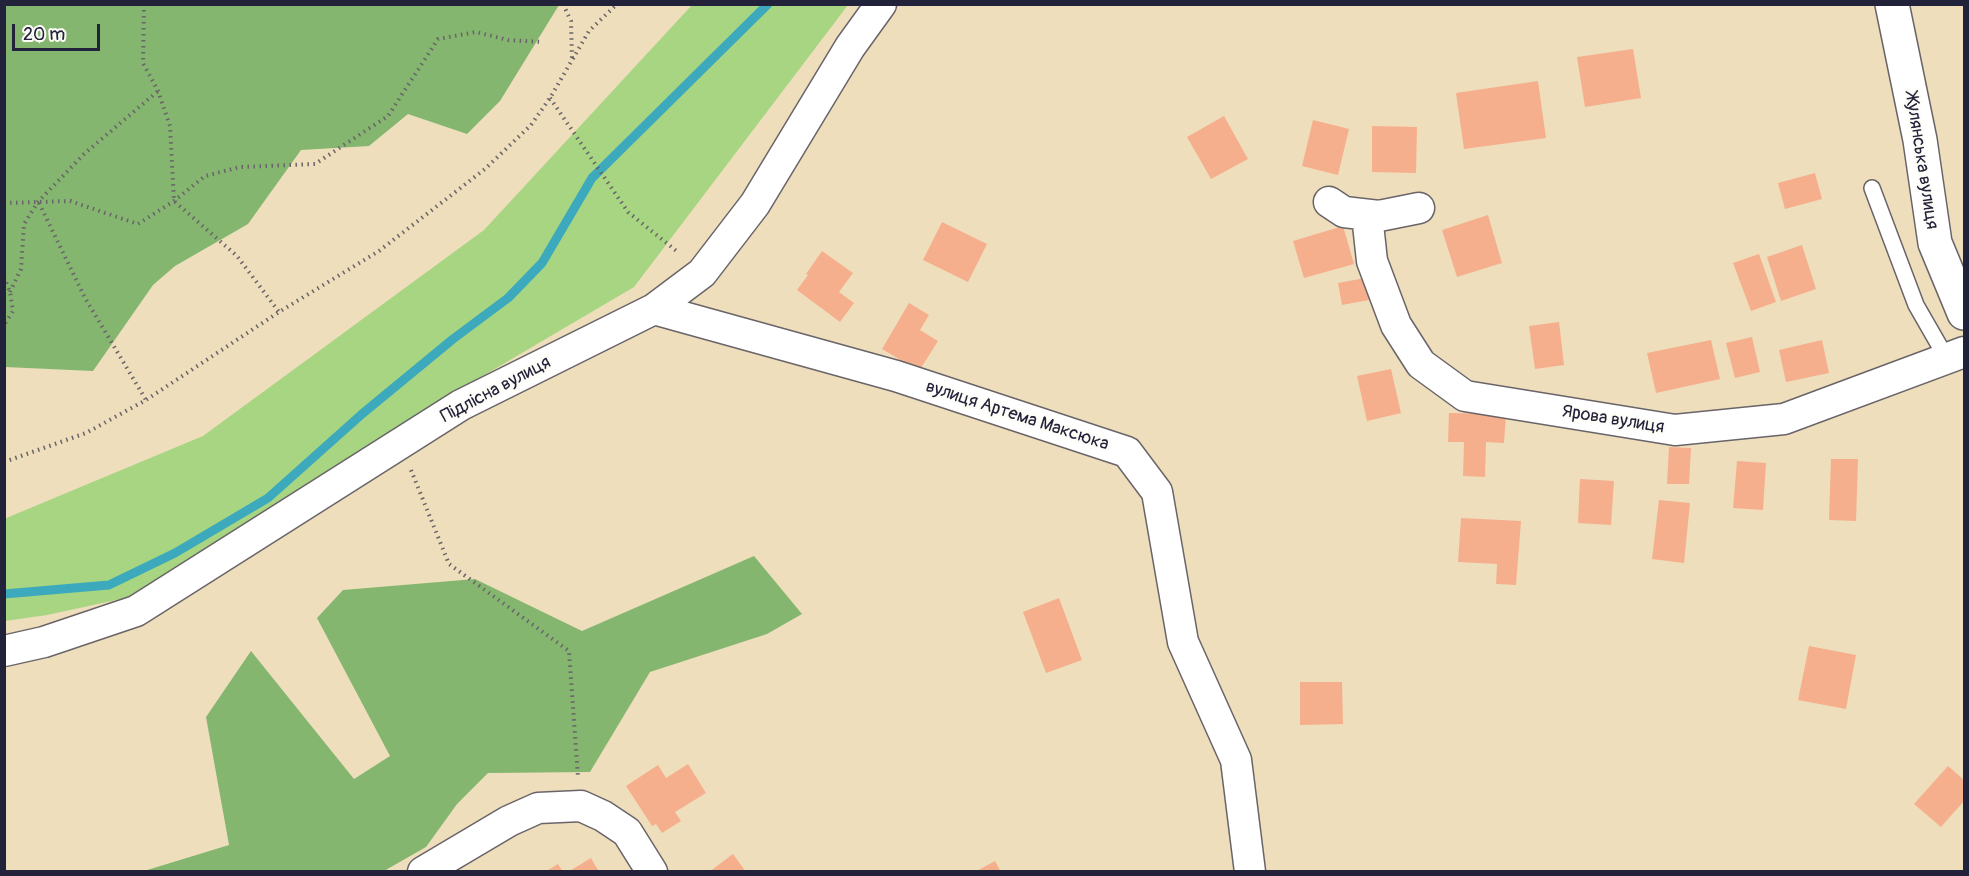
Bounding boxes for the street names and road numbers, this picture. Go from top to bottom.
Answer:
street label: Жулянська вулиця [1900,91,1942,231]
street label: Підлісна вулиця [437,352,555,428]
street label: вулиця Артема Максюка [923,376,1111,456]
street label: Ярова вулиця [1560,401,1666,439]

